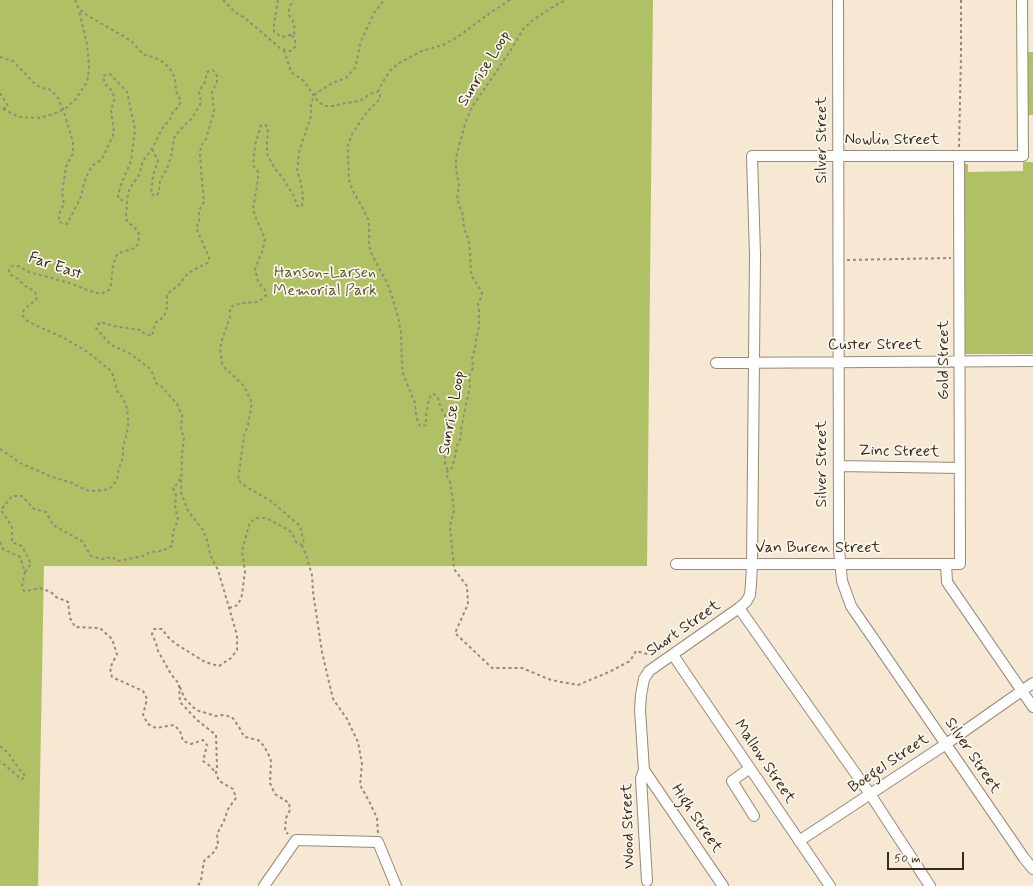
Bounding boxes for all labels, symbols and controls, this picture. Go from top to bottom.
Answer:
street label: Sunrise Loop [454,28,516,110]
street label: Silver Street [813,96,833,184]
street label: Nowlin Street [845,131,939,151]
street label: Far East [26,249,84,285]
park label: Hanson-Larsen Memorial Park [273,264,377,302]
street label: Gold Street [935,320,955,400]
street label: Custer Street [828,336,922,356]
street label: Sunrise Loop [435,369,471,457]
street label: Silver Street [813,420,833,508]
street label: Zinc Street [858,442,940,462]
street label: Van Buren Street [755,539,881,559]
street label: Short Street [643,597,725,661]
street label: Silver Street [940,714,1004,798]
street label: Mallow Street [729,716,799,808]
street label: Boegel Street [845,730,933,798]
street label: High Street [666,781,726,857]
street label: Wood Street [618,783,640,869]
scale bar [889,844,966,870]
text: 50 m [894,851,921,867]

